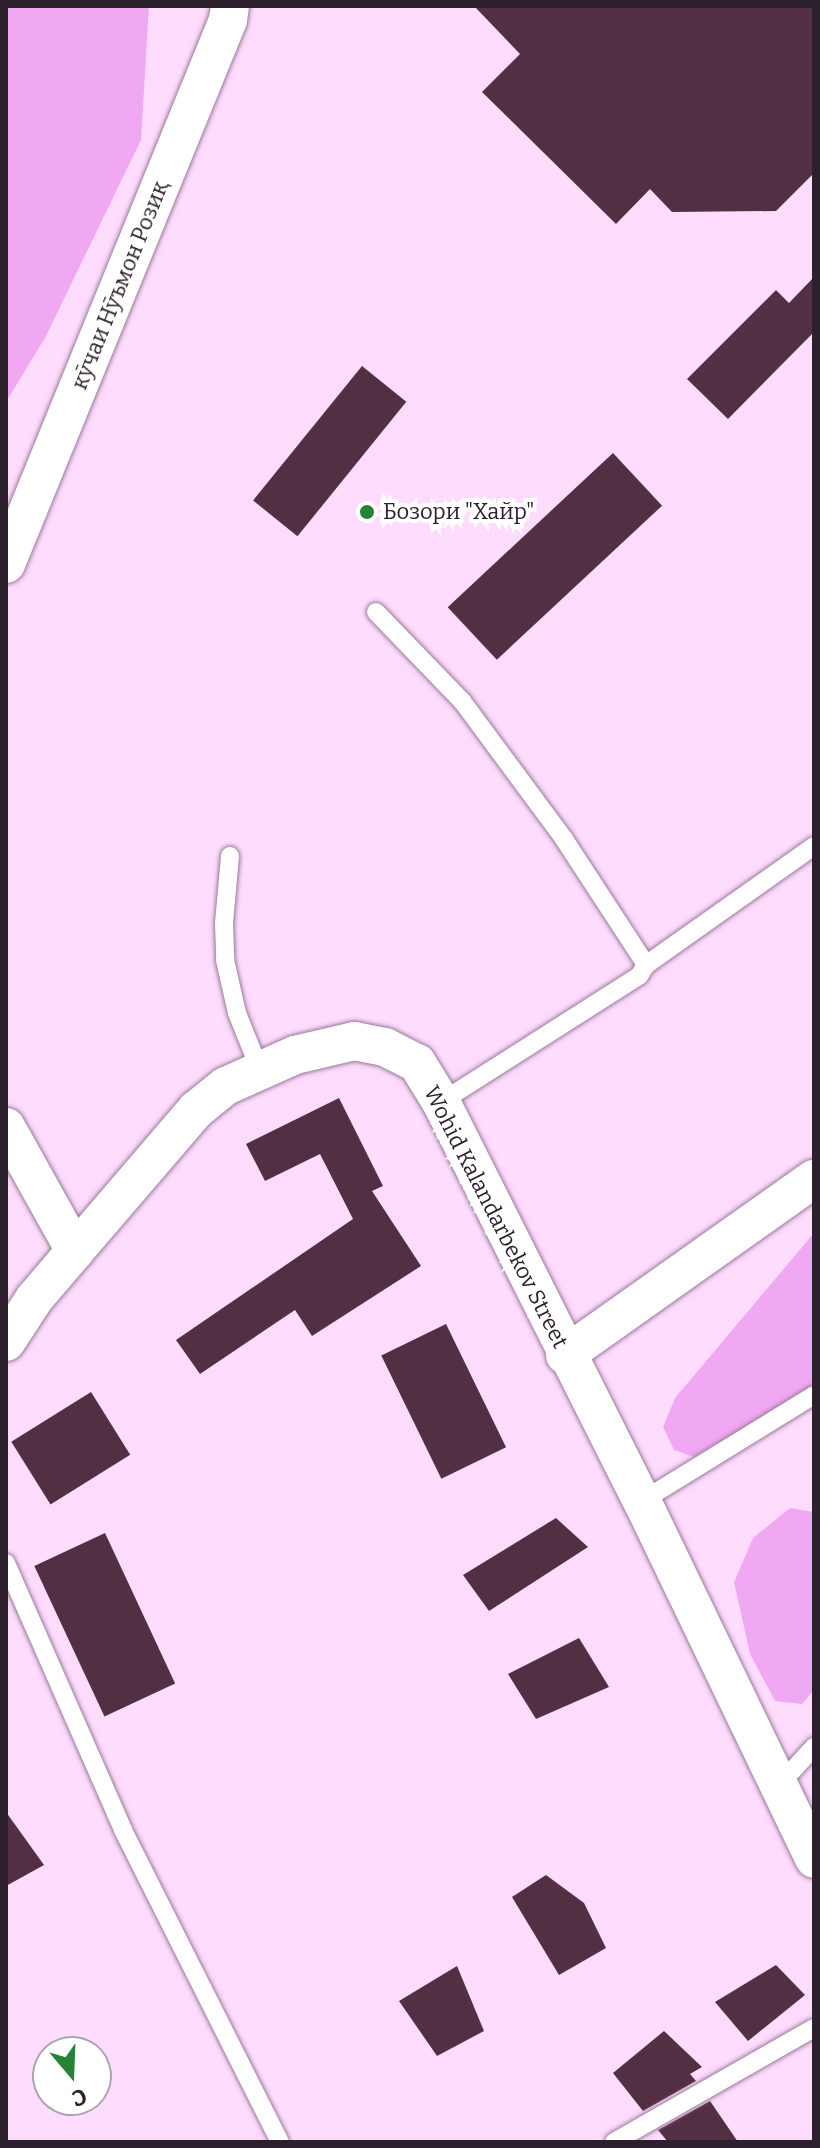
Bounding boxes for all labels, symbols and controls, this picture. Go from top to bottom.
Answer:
street label: кӯчаи Нӯъмон Розиқ [66,177,174,393]
place label: Бозори "Хайр" [383,499,534,525]
marker: Бозори "Хайр" [358,503,376,521]
street label: Wohid Kalandarbekov Street [418,1081,574,1353]
north arrow [32,2036,112,2116]
text: С [68,2082,90,2112]

